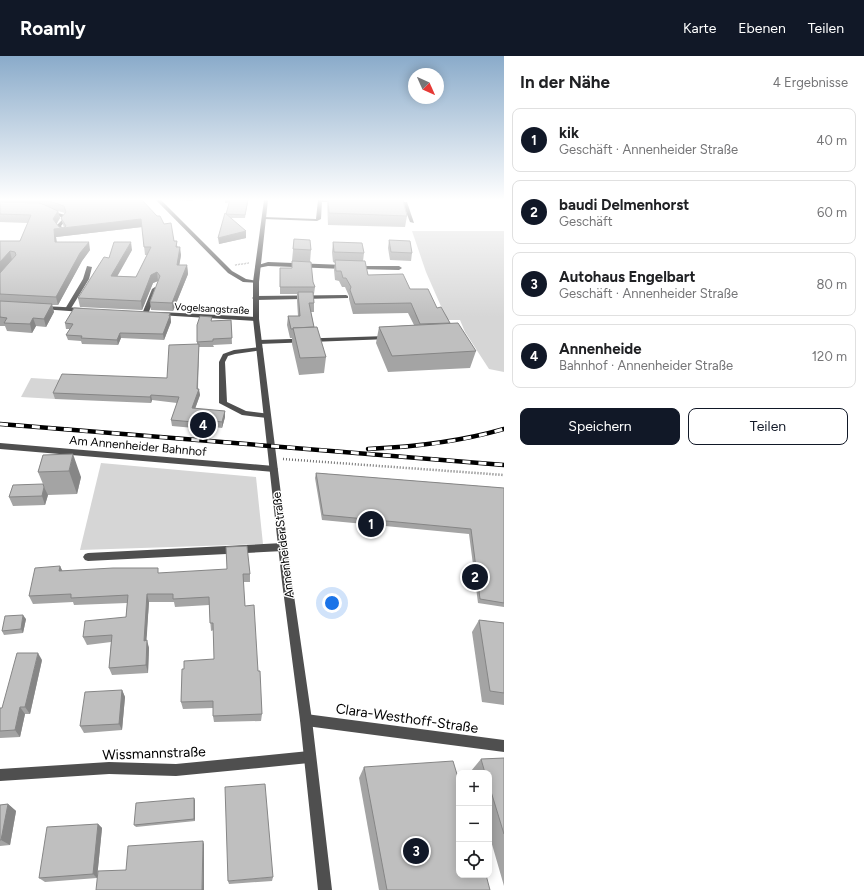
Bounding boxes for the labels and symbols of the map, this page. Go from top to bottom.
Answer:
north arrow [408,68,444,104]
street label: Vogelsangstraße [174,300,250,317]
pin: 4 [190,410,216,440]
street label: Am Annenheider Bahnhof [69,433,208,459]
street label: Annenheider Straße [269,491,296,599]
pin: 1 [358,509,384,539]
pin: 2 [462,562,488,592]
your location [322,593,342,613]
street label: Clara-Westhoff-Straße [335,700,480,737]
street label: Wissmannstraße [102,743,206,764]
pin: 3 [403,836,429,866]

